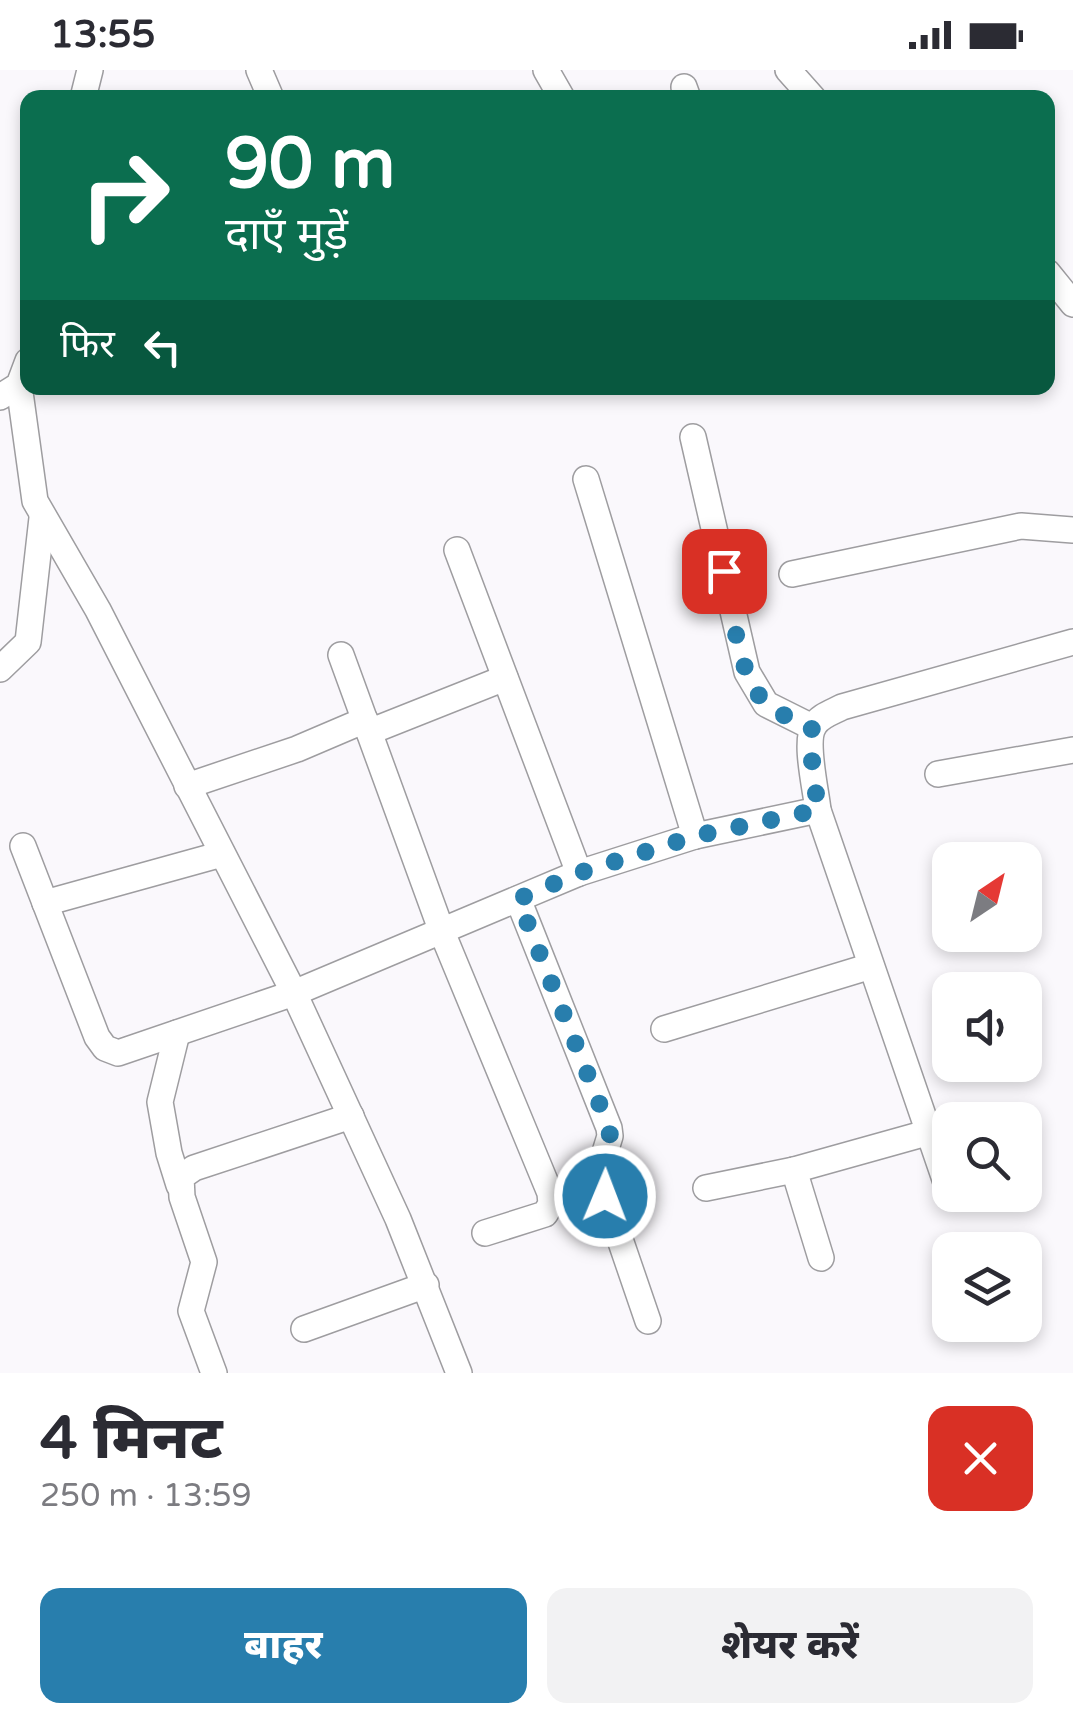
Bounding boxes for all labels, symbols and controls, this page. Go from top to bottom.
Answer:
text: 13:55 [50,12,155,58]
text: 90 m [225,123,395,207]
icon: right [60,130,190,260]
text: दाएँ मुड़ें [225,208,348,262]
icon: left [135,320,190,375]
text: फिर [60,322,115,368]
pin [682,529,767,614]
icon: arrive [697,544,752,599]
north arrow [932,842,1042,952]
map controls [932,842,1042,1342]
button: sound [932,972,1042,1082]
button: search [932,1102,1042,1212]
position arrow [553,1144,657,1248]
button: layers [932,1232,1042,1342]
text: 4 मिनट [40,1403,222,1475]
button: close [928,1406,1033,1511]
text: 250 m · 13:59 [40,1477,252,1515]
button: बाहर [40,1588,527,1703]
button: शेयर करें [547,1588,1033,1703]

